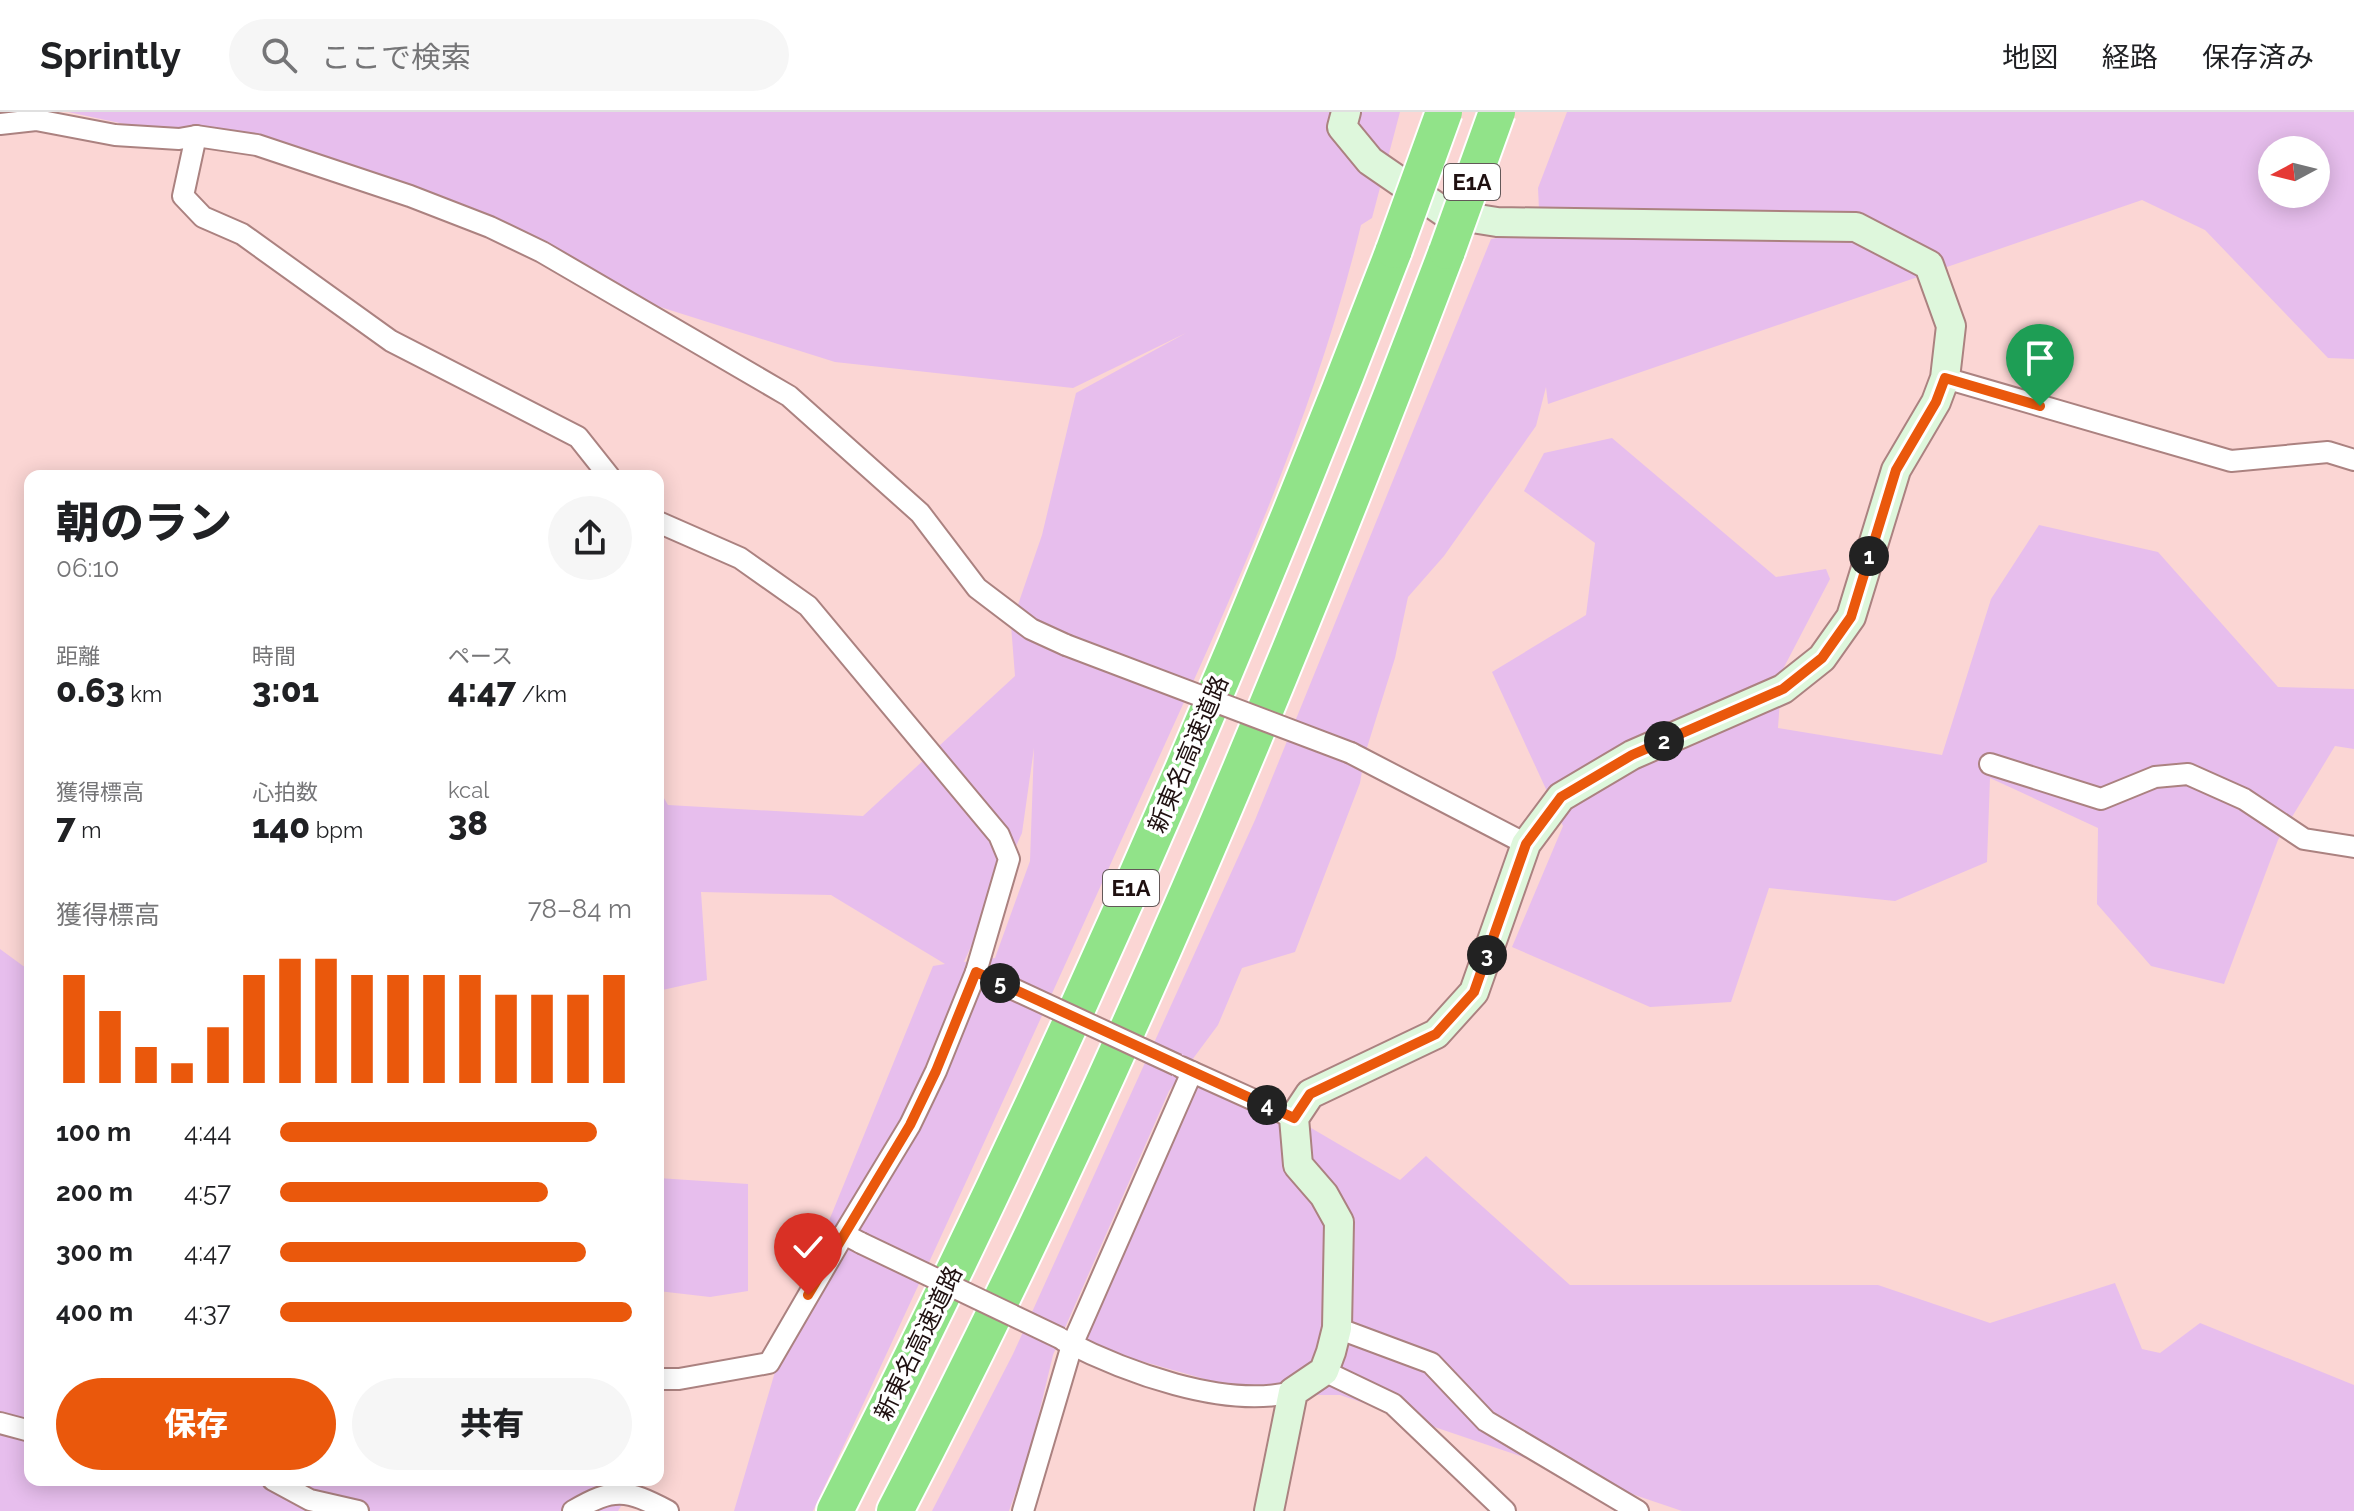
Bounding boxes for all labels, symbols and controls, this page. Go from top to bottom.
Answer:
search box [229,19,789,91]
text: Sprintly [40,33,181,78]
icon: search [257,33,301,77]
text: ここで検索 [321,40,471,75]
text: 地図 [2002,41,2058,74]
text: 経路 [2102,41,2158,74]
text: 保存済み [2202,41,2314,74]
north arrow [2258,136,2330,208]
map controls [2258,136,2330,208]
road number: E1A [1444,164,1500,200]
pin [2006,324,2074,406]
icon: arrive [2018,336,2062,380]
button: share [548,496,632,580]
text: 朝のラン [56,497,232,548]
pin: 1 [1849,536,1889,576]
text: 1 [1864,543,1874,569]
text: 06:10 [56,553,120,583]
text: 距離 [56,643,100,669]
text: 時間 [252,643,296,669]
text: ペース [448,643,513,669]
text: 0.63 [56,670,125,710]
text: 3:01 [252,670,319,710]
text: 4:47 [448,670,516,710]
street label: 新東名高速道路 [1142,671,1234,837]
text: km [125,681,162,707]
text: /km [516,681,567,707]
pin: 2 [1644,721,1684,761]
text: 2 [1658,728,1670,754]
text: kcal [448,777,489,803]
text: 獲得標高 [56,779,144,805]
text: 心拍数 [252,779,318,805]
text: 38 [448,803,488,843]
text: 7 [56,806,76,846]
text: 140 [252,806,310,846]
text: m [76,817,101,843]
text: bpm [310,817,363,843]
road number: E1A [1103,870,1159,906]
text: 78–84 m [528,894,632,924]
text: 獲得標高 [56,900,160,930]
pin: 3 [1467,935,1507,975]
text: 3 [1481,942,1493,968]
pin: 5 [980,963,1020,1003]
text: 5 [994,970,1006,996]
pin: 4 [1247,1085,1287,1125]
text: 4 [1261,1092,1273,1118]
text: 100 m [56,1117,131,1147]
text: 4:44 [184,1117,231,1147]
text: 200 m [56,1177,133,1207]
text: 4:57 [184,1177,231,1207]
pin [774,1213,842,1295]
icon: check [786,1225,830,1269]
text: 300 m [56,1237,133,1267]
text: 4:47 [184,1237,231,1267]
street label: 新東名高速道路 [868,1261,968,1425]
text: 400 m [56,1297,133,1327]
text: 4:37 [184,1297,231,1327]
button: 保存 [56,1378,336,1470]
button: 共有 [352,1378,632,1470]

